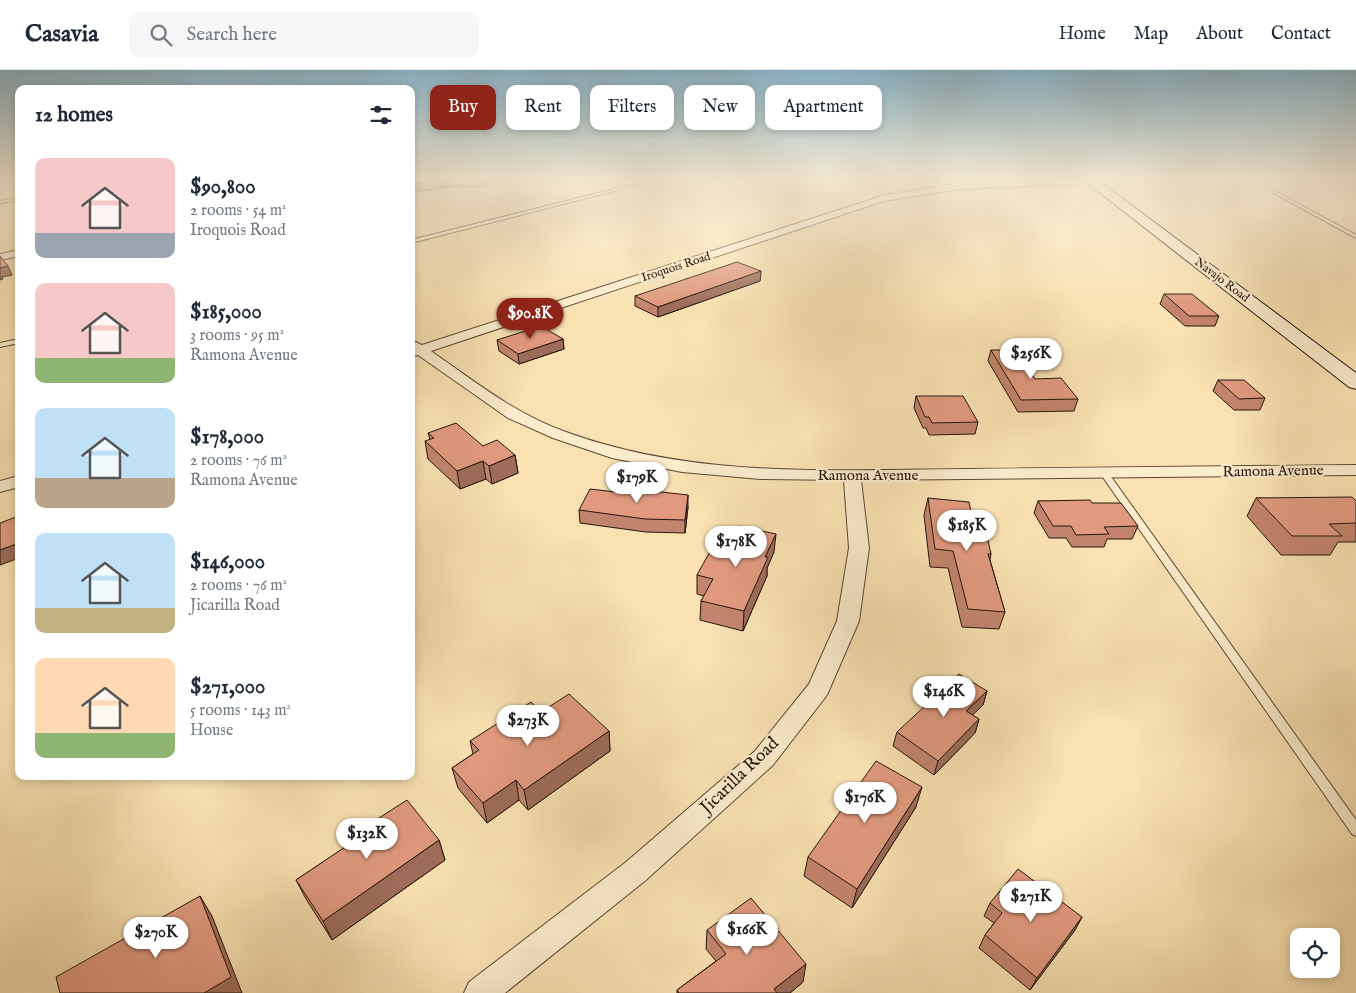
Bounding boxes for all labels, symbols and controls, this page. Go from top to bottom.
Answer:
search box [129,12,479,57]
text: Casavia [25,19,99,50]
icon: search [147,21,175,49]
text: Search here [187,23,277,47]
text: Home [1059,23,1106,46]
text: Map [1134,23,1168,46]
text: About [1196,23,1243,46]
text: Contact [1271,23,1331,46]
chip: Buy [430,85,496,130]
chip: Rent [506,85,580,130]
chip: Filters [590,85,674,130]
chip: New [684,85,755,130]
chip: Apartment [765,85,882,130]
icon: filters [367,101,395,129]
text: 12 homes [35,102,113,129]
text: $90,800 [190,174,256,201]
icon: home [75,178,135,238]
text: 2 rooms · 54 m² [190,201,287,221]
text: Iroquois Road [190,221,286,241]
street label: Iroquois Road [640,249,713,286]
street label: Navajo Road [1192,255,1253,306]
pin: $90.8K [489,298,571,340]
text: $185,000 [190,299,262,326]
icon: home [75,303,135,363]
text: $90.8K [508,304,552,324]
text: 3 rooms · 95 m² [190,326,284,346]
pin: $256K [996,338,1066,380]
text: $256K [1011,344,1051,364]
text: Ramona Avenue [190,346,298,366]
text: $178,000 [190,424,264,451]
icon: home [75,428,135,488]
text: 2 rooms · 76 m² [190,451,287,471]
street label: Ramona Avenue [1222,461,1324,481]
pin: $179K [602,462,672,504]
street label: Ramona Avenue [818,466,919,485]
text: $179K [617,468,657,488]
text: Ramona Avenue [190,471,298,491]
pin: $185K [932,510,1002,552]
text: $185K [948,516,986,536]
pin: $178K [701,526,771,568]
text: $178K [716,532,756,552]
text: $146,000 [190,549,265,576]
icon: home [75,553,135,613]
text: 2 rooms · 76 m² [190,576,287,596]
text: Jicarilla Road [190,596,280,616]
text: $271,000 [190,674,265,701]
pin: $146K [909,676,979,718]
icon: home [75,678,135,738]
text: $146K [924,682,964,702]
text: 5 rooms · 143 m² [190,701,291,721]
pin: $273K [493,704,563,747]
text: $273K [507,711,549,731]
text: House [190,721,233,741]
street label: Jicarilla Road [694,732,785,821]
pin: $176K [830,782,900,824]
text: $176K [845,788,885,808]
pin: $132K [332,818,402,860]
text: $132K [347,824,387,844]
pin: $271K [996,880,1066,923]
text: $271K [1010,887,1052,907]
pin: $166K [712,914,782,956]
pin: $270K [121,916,191,959]
text: $166K [727,920,767,940]
text: $270K [134,923,178,943]
map controls [1290,928,1340,978]
button: locate [1290,928,1340,978]

